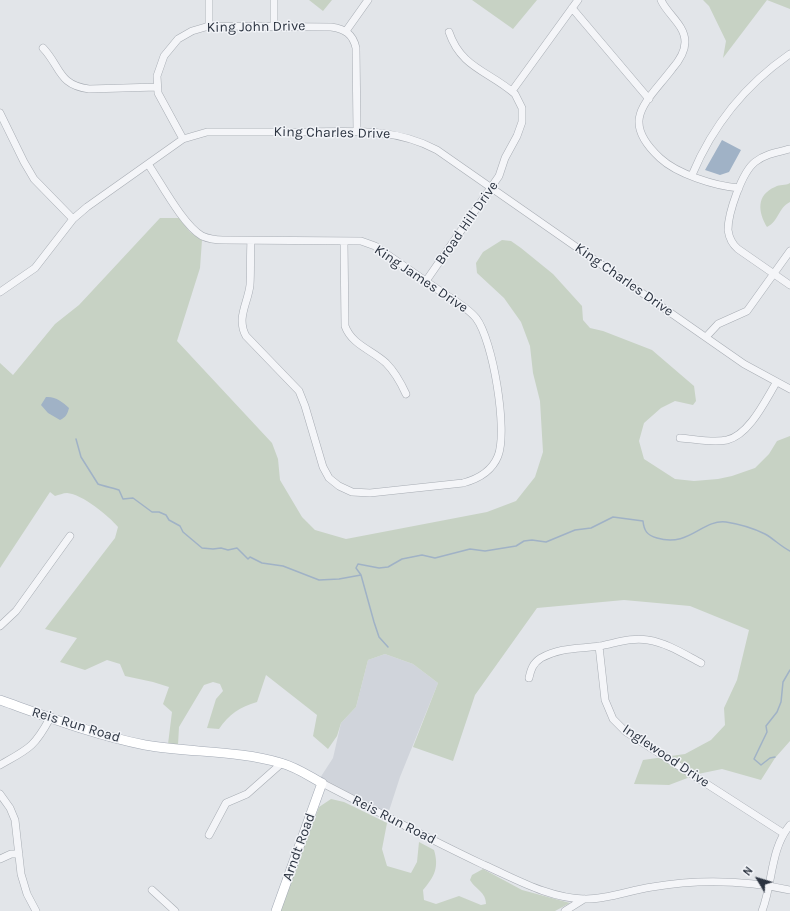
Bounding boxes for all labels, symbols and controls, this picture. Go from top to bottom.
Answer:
street label: King John Drive [207,18,305,36]
street label: King Charles Drive [274,124,390,142]
street label: Broad Hill Drive [432,178,502,268]
street label: King Charles Drive [571,240,677,320]
street label: King James Drive [371,241,471,317]
street label: Reis Run Road [30,704,122,746]
street label: Inglewood Drive [619,721,713,791]
street label: Reis Run Road [349,792,439,848]
street label: Arndt Road [279,811,319,883]
north arrow [738,859,778,899]
text: N [741,864,756,878]

